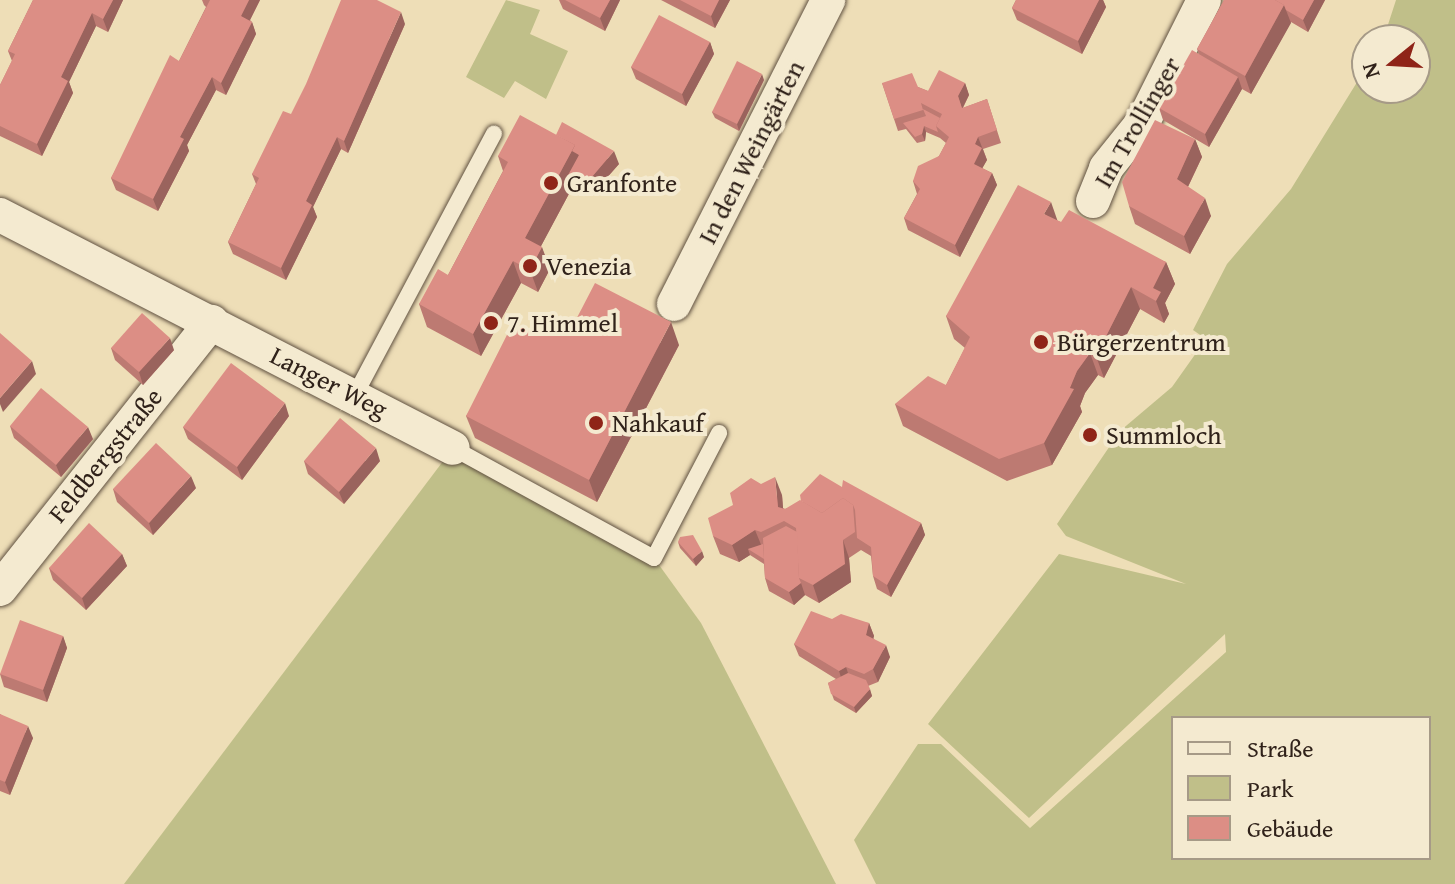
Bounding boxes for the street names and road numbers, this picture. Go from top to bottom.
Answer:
street label: Im Trollinger [1087,51,1187,193]
street label: In den Weingärten [691,55,811,249]
street label: Langer Weg [265,339,393,425]
street label: Feldbergstraße [41,381,169,529]

